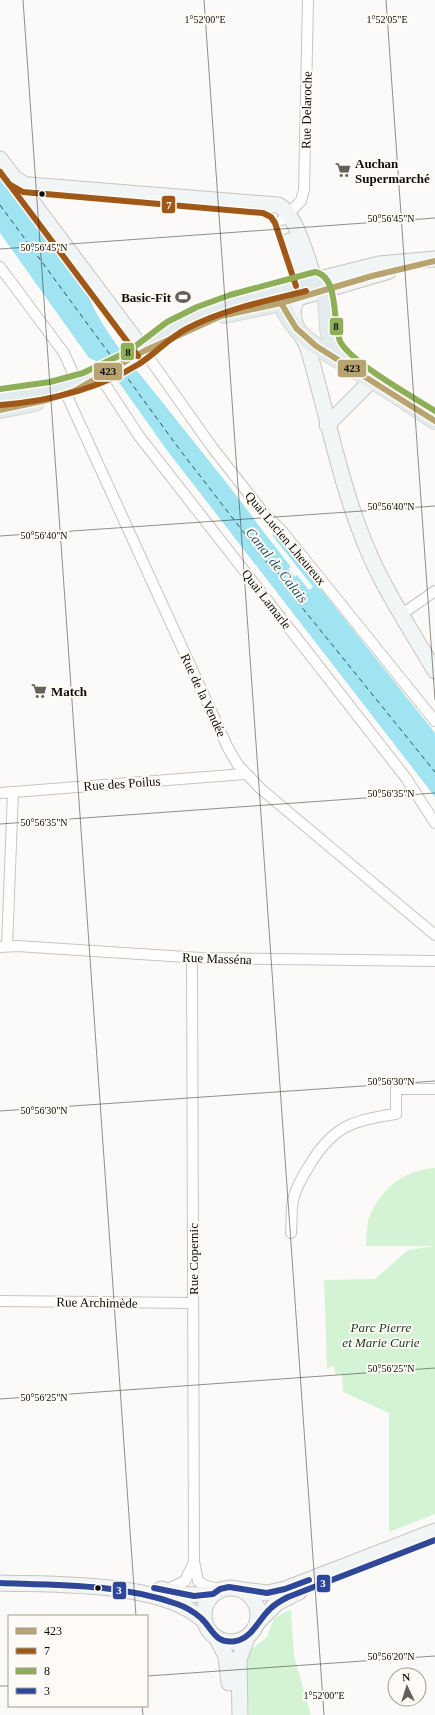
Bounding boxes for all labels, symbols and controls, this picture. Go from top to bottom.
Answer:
text: 1°52'00"E [185,14,226,25]
text: 1°52'05"E [367,14,408,25]
street label: Rue Delaroche [298,71,315,149]
place label: Auchan Supermarché [355,156,430,186]
supermarket icon: Auchan Supermarché [334,161,352,179]
unlabelled marker [37,189,47,199]
line badge: 7 [161,195,176,214]
text: 7 [166,199,172,211]
text: 50°56'45"N [367,213,415,224]
text: 50°56'45"N [20,242,68,253]
sports icon: Basic-Fit [174,288,192,306]
place label: Basic-Fit [121,290,172,305]
line badge: 8 [329,317,344,336]
text: 8 [333,320,339,332]
line badge: 8 [120,342,135,361]
text: 8 [125,346,131,358]
line badge: 423 [337,359,367,378]
line badge: 423 [93,362,123,381]
text: 423 [344,362,361,374]
text: 423 [100,365,117,377]
street label: Quai Lucien Lheureux [242,488,329,589]
text: 50°56'40"N [367,501,415,512]
water label: Canal de Calais [243,525,311,606]
text: 50°56'40"N [20,530,68,541]
street label: Quai Lamarle [239,566,295,632]
street label: Rue de la Vendée [178,651,230,740]
supermarket icon: Match [30,682,48,700]
place label: Match [51,684,88,699]
street label: Rue des Poilus [83,773,161,794]
text: 50°56'35"N [367,788,415,799]
text: 50°56'35"N [20,817,68,828]
street label: Rue Masséna [182,950,252,967]
text: 50°56'30"N [367,1076,415,1087]
text: 50°56'30"N [20,1105,68,1116]
street label: Rue Copernic [186,1223,201,1295]
street label: Rue Archimède [56,1294,138,1311]
park label: Parc Pierre et Marie Curie [342,1320,420,1350]
text: 50°56'25"N [367,1363,415,1374]
text: 50°56'25"N [20,1392,68,1403]
line badge: 3 [316,1574,331,1593]
text: 3 [320,1577,326,1589]
line badge: 3 [112,1581,127,1600]
unlabelled marker [93,1583,103,1593]
text: 3 [116,1584,122,1596]
legend [8,1615,148,1707]
text: 423 [44,1624,62,1638]
text: 7 [44,1644,50,1658]
text: 50°56'20"N [367,1651,415,1662]
text: 8 [44,1664,50,1678]
north arrow [387,1667,427,1707]
text: N [402,1671,411,1683]
text: 3 [44,1684,50,1698]
text: 1°52'00"E [304,1690,345,1701]

